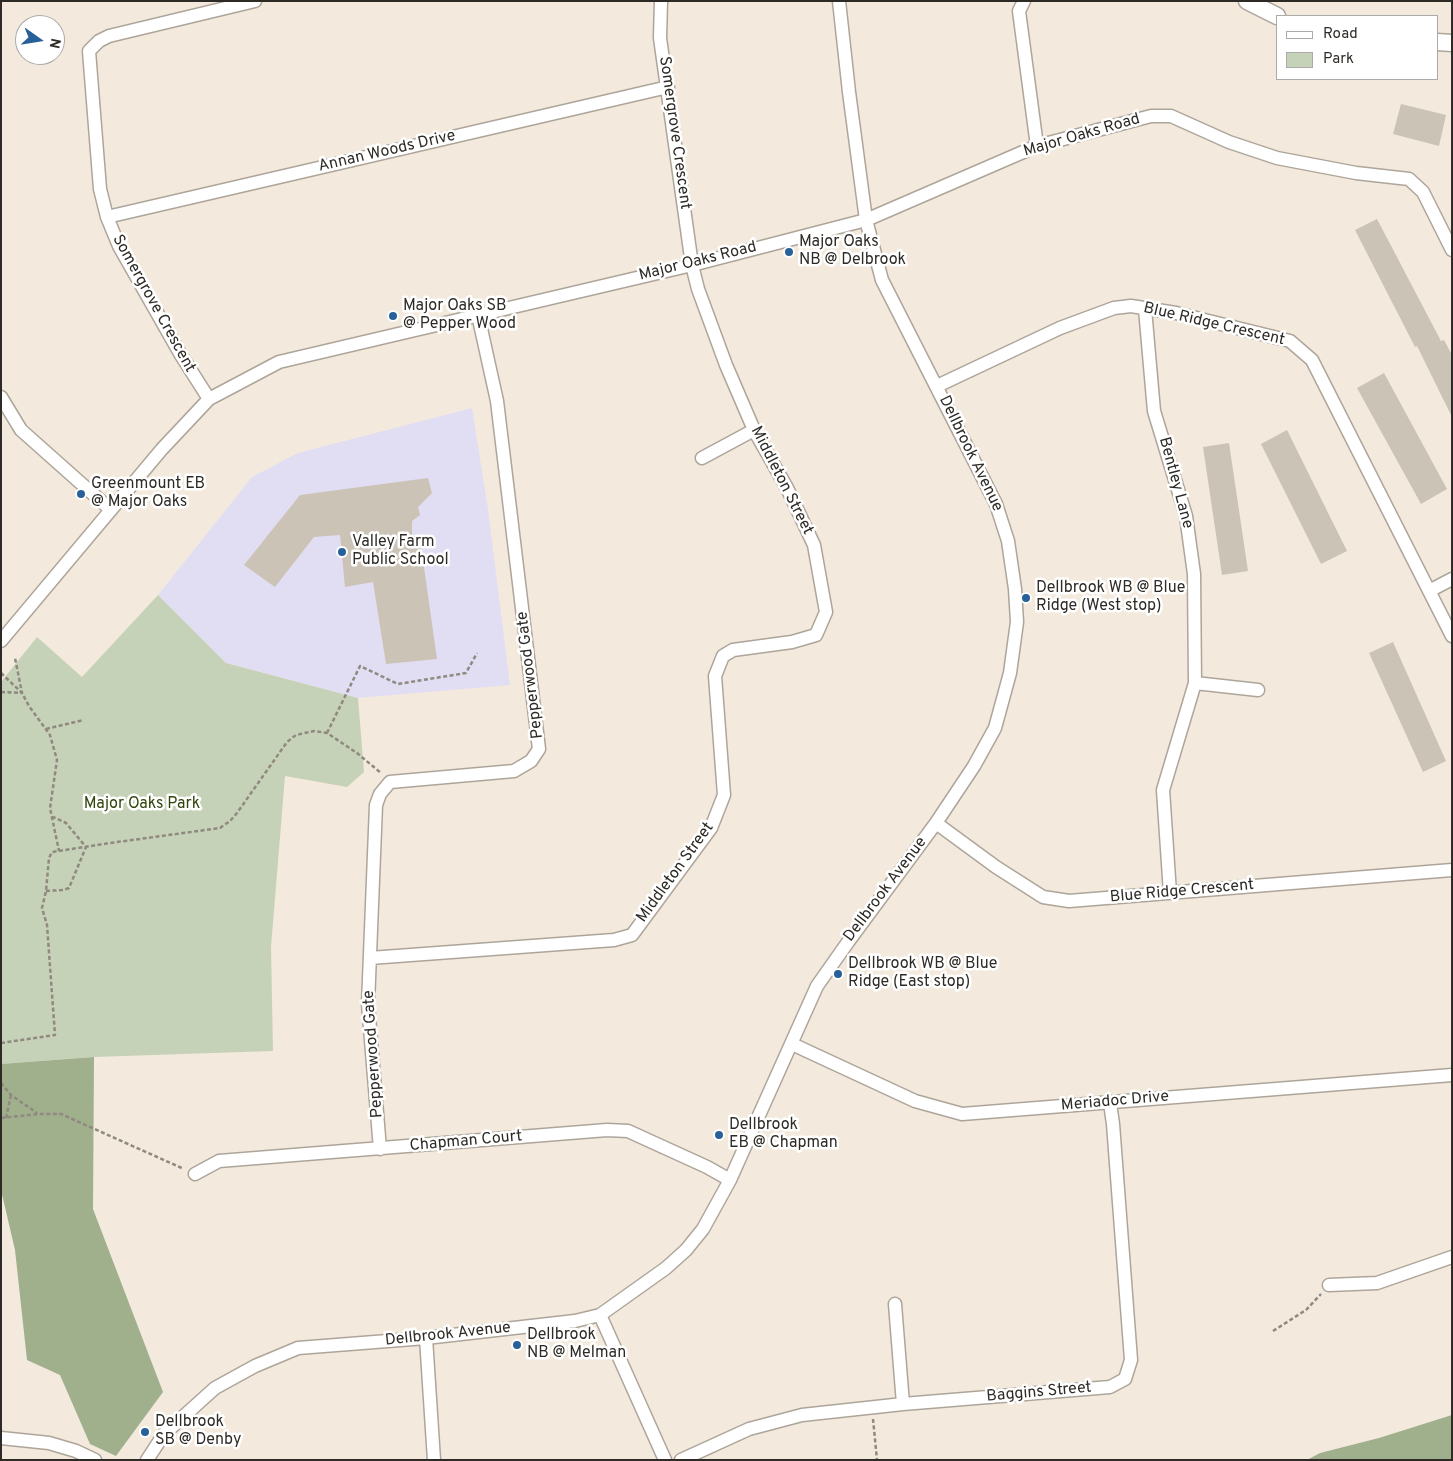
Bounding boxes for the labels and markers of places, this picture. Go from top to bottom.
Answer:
place label: Major Oaks NB @ Delbrook [799,233,906,271]
marker: Major Oaks NB @ Delbrook [783,246,795,258]
place label: Major Oaks SB @ Pepper Wood [403,297,516,335]
marker: Major Oaks SB @ Pepper Wood [387,310,399,322]
place label: Greenmount EB @ Major Oaks [91,475,205,513]
marker: Greenmount EB @ Major Oaks [75,488,87,500]
place label: Valley Farm Public School [352,533,449,571]
marker: Valley Farm Public School [336,546,348,558]
place label: Dellbrook WB @ Blue Ridge (West stop) [1036,579,1185,617]
marker: Dellbrook WB @ Blue Ridge (West stop) [1020,592,1032,604]
place label: Dellbrook WB @ Blue Ridge (East stop) [848,955,997,993]
marker: Dellbrook WB @ Blue Ridge (East stop) [832,968,844,980]
place label: Dellbrook EB @ Chapman [729,1116,838,1154]
marker: Dellbrook EB @ Chapman [713,1129,725,1141]
place label: Dellbrook NB @ Melman [527,1326,626,1364]
marker: Dellbrook NB @ Melman [511,1339,523,1351]
place label: Dellbrook SB @ Denby [155,1413,241,1451]
marker: Dellbrook SB @ Denby [139,1426,151,1438]

